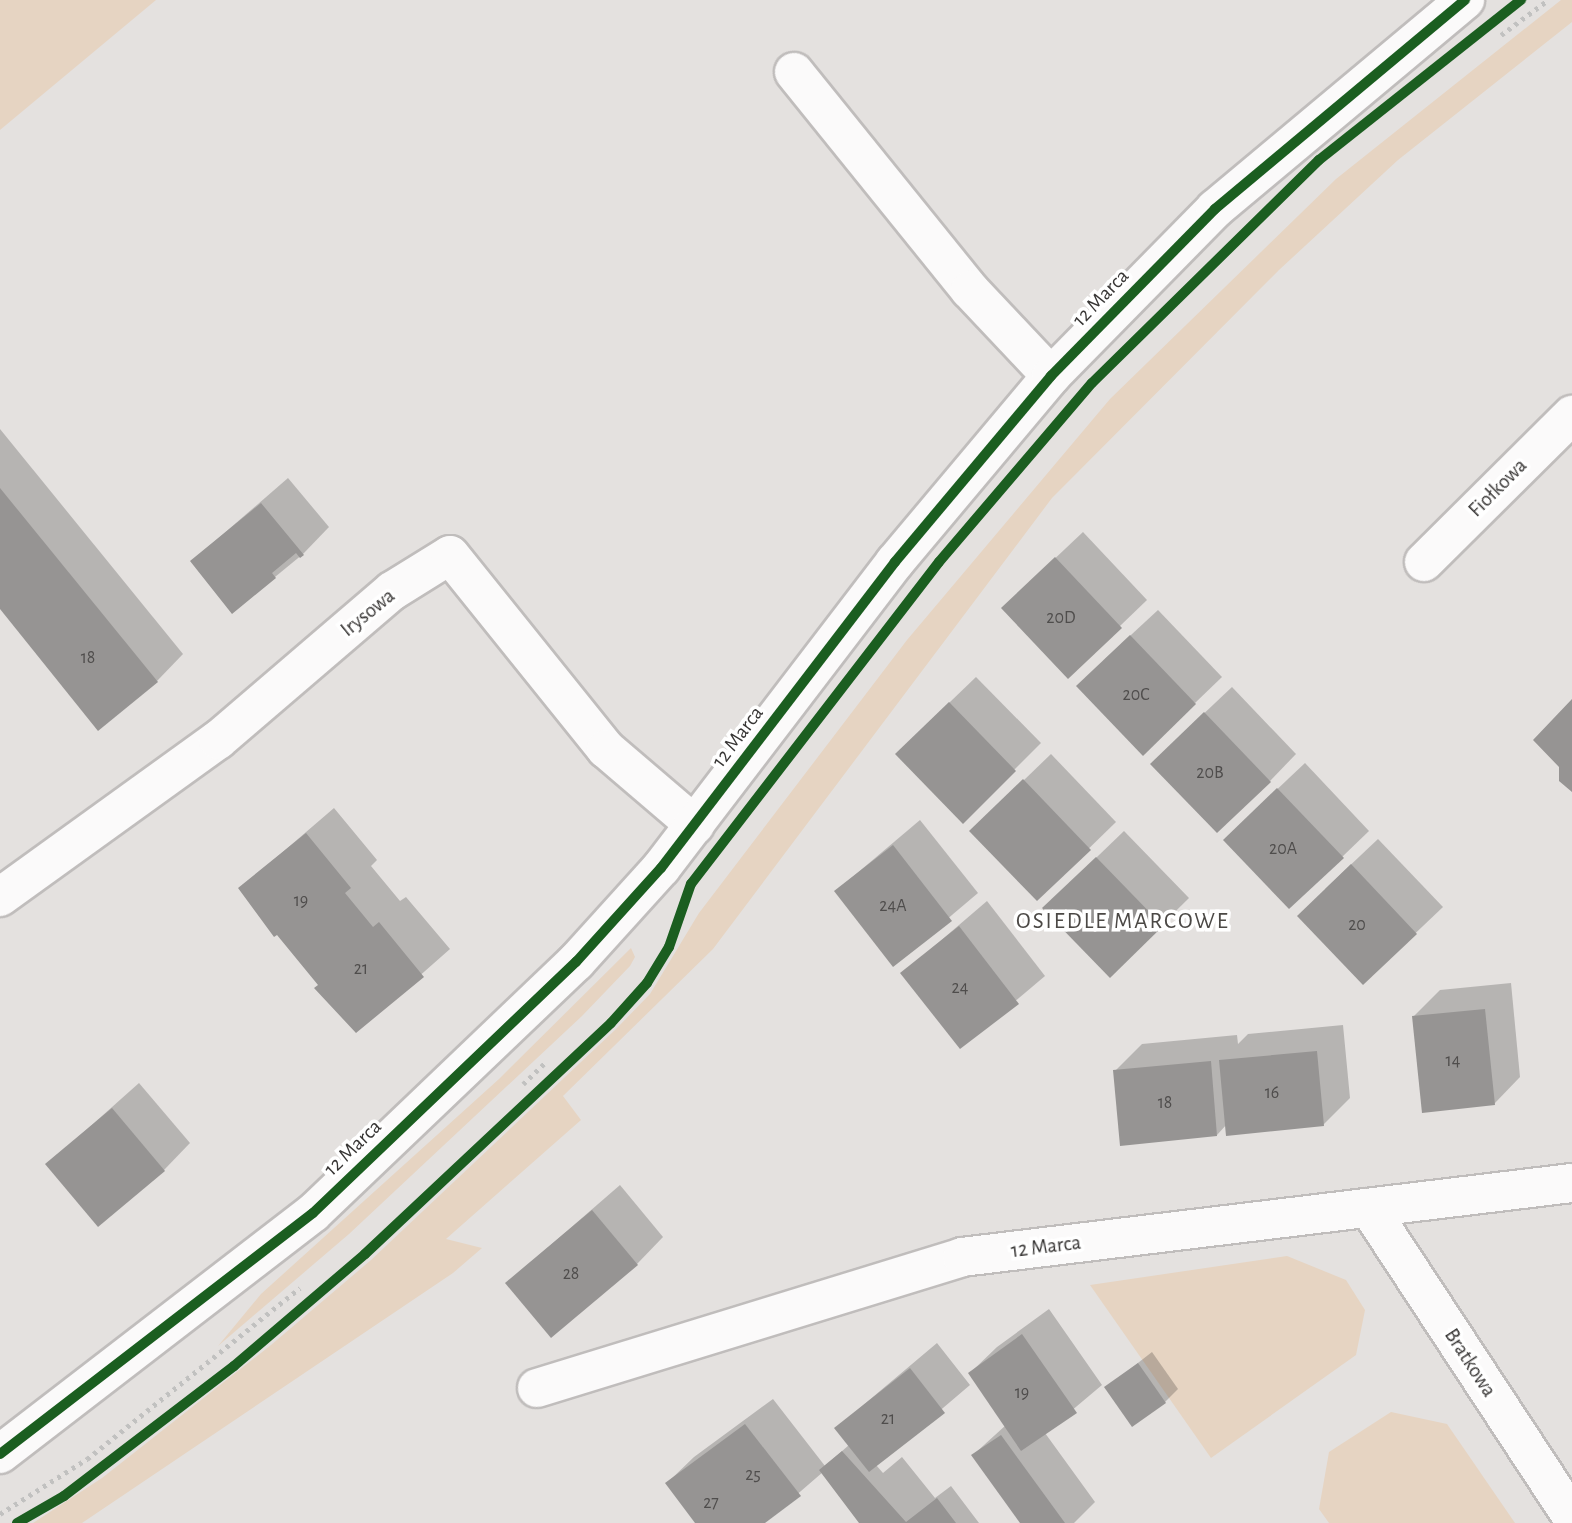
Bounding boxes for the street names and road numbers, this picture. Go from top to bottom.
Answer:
street label: 12 Marca [1067,264,1135,332]
street label: Fiołkowa [1463,453,1533,523]
street label: Irysowa [336,583,400,643]
street label: 12 Marca [707,701,769,773]
street label: 12 Marca [319,1114,387,1182]
street label: 12 Marca [1010,1230,1082,1264]
street label: Bratkowa [1439,1324,1501,1402]

